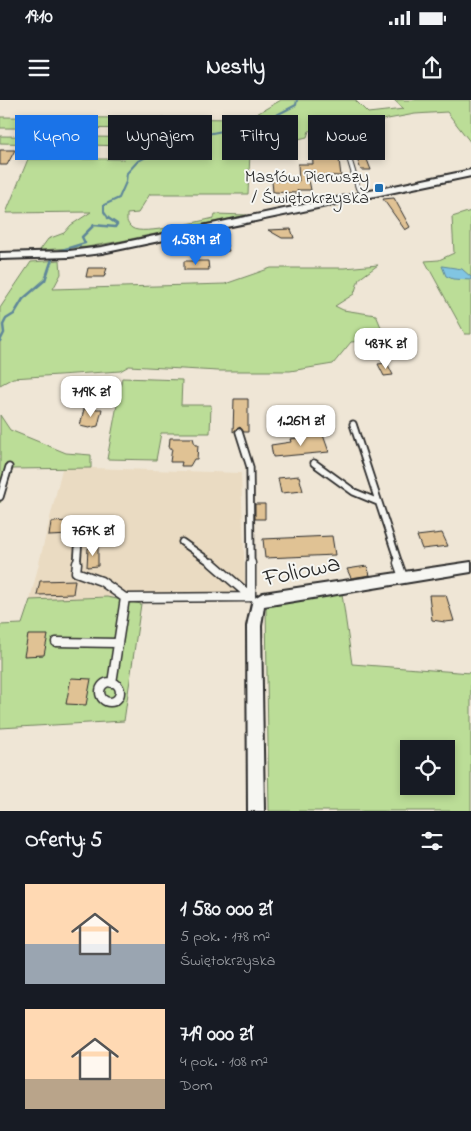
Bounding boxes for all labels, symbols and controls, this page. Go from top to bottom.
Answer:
text: 19:10 [25,4,53,31]
text: Nestly [206,52,265,84]
icon: menu [25,54,53,82]
icon: share [418,54,446,82]
chip: Kupno [15,115,98,160]
chip: Wynajem [108,115,212,160]
chip: Filtry [222,115,298,160]
chip: Nowe [308,115,385,160]
place label: Masłów Pierwszy / Świętokrzyska [245,165,369,212]
marker: Masłów Pierwszy / Świętokrzyska [373,182,385,194]
pin: 1.58M zł [144,224,248,266]
text: 1.58M zł [172,228,220,252]
pin: 487K zł [340,328,432,370]
text: 487K zł [365,332,407,356]
pin: 719K zł [45,376,137,418]
text: 719K zł [72,380,110,404]
pin: 1.26M zł [249,404,353,447]
text: 1.26M zł [277,409,325,433]
pin: 767K zł [47,514,139,557]
text: 767K zł [72,519,114,543]
street label: Foliowa [259,546,344,598]
map controls [400,740,455,795]
button: locate [400,740,455,795]
text: Oferty: 5 [25,826,102,856]
icon: filters [418,827,446,855]
text: 1 580 000 zł [180,895,272,925]
icon: home [65,904,125,964]
text: 5 pok. · 178 m² [180,925,270,949]
text: Świętokrzyska [180,949,275,973]
text: 719 000 zł [180,1020,253,1050]
icon: home [65,1029,125,1089]
text: 4 pok. · 108 m² [180,1050,268,1074]
text: Dom [180,1074,212,1098]

